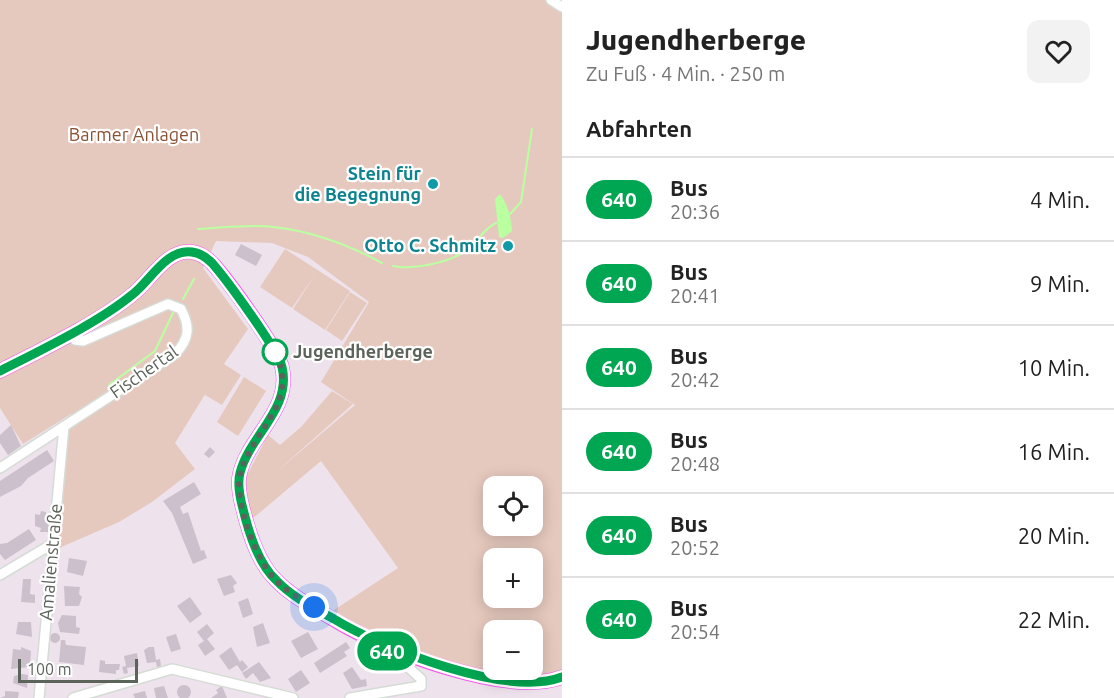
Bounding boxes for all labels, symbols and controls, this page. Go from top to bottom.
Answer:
button: heart [1027,20,1090,83]
text: Jugendherberge [586,24,806,55]
text: Zu Fuß · 4 Min. · 250 m [586,62,785,85]
text: Abfahrten [586,116,692,141]
park label: Barmer Anlagen [69,124,199,144]
place label: Stein für die Begegnung [295,163,422,204]
text: Bus [670,175,708,200]
marker: Stein für die Begegnung [426,177,440,191]
text: 640 [601,187,637,211]
text: 4 Min. [1030,187,1090,212]
text: 20:36 [670,200,720,223]
place label: Otto C. Schmitz [364,235,496,255]
marker: Otto C. Schmitz [501,239,515,253]
text: Bus [670,259,708,284]
text: 640 [601,271,637,295]
text: 9 Min. [1030,271,1090,296]
text: 20:41 [670,284,720,307]
marker: Jugendherberge [262,339,288,365]
street label: Fischertal [106,340,181,402]
place label: Jugendherberge [293,341,433,361]
text: Bus [670,343,708,368]
text: 640 [601,355,637,379]
text: 10 Min. [1018,355,1090,380]
text: 20:42 [670,368,720,391]
text: Bus [670,427,708,452]
text: 640 [601,439,637,463]
text: 16 Min. [1018,439,1090,464]
text: 20:48 [670,452,720,475]
map controls [483,476,543,680]
button: locate [483,476,543,536]
street label: Amalienstraße [35,502,65,621]
text: Bus [670,511,708,536]
text: 640 [601,523,637,547]
text: 20 Min. [1018,523,1090,548]
text: 20:52 [670,536,720,559]
button: + [483,548,543,608]
your location [299,592,329,622]
text: Bus [670,595,708,620]
text: 640 [601,607,637,631]
text: 22 Min. [1018,607,1090,632]
button: − [483,620,543,680]
text: 20:54 [670,620,720,643]
line badge: 640 [352,632,422,670]
text: 640 [369,639,405,663]
scale bar [18,656,138,684]
text: 100 m [27,660,72,678]

